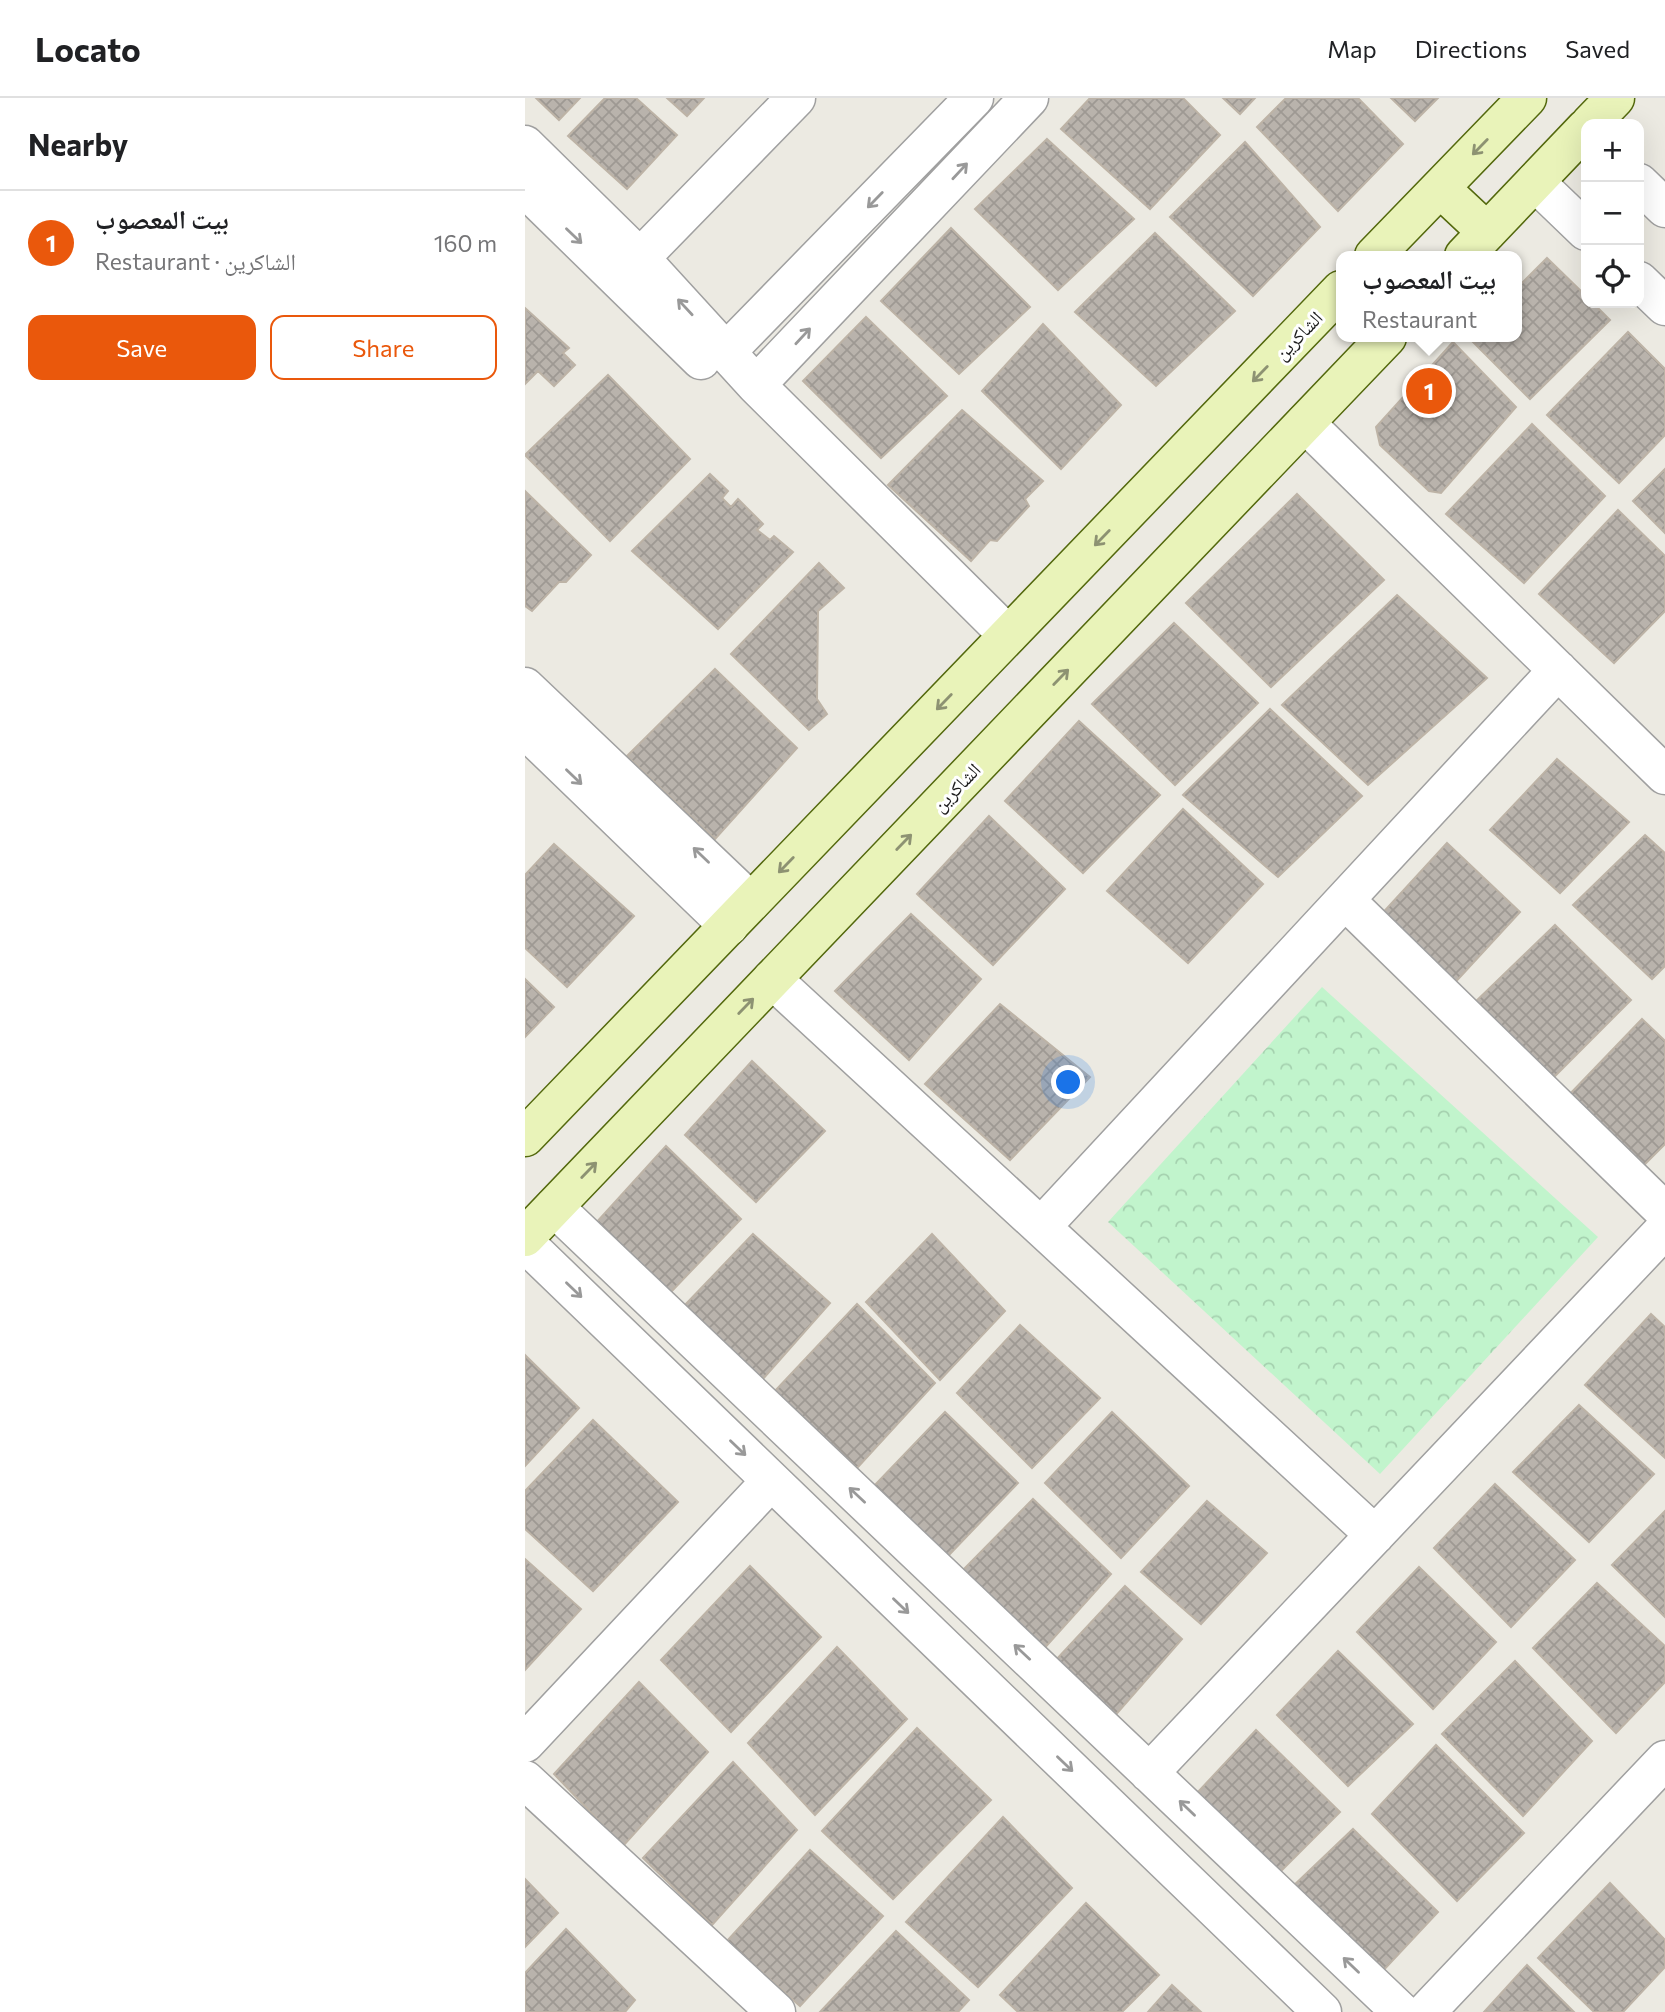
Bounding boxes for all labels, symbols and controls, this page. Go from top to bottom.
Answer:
text: Locato [35,28,141,69]
text: Map [1327,34,1377,63]
text: Directions [1415,34,1527,63]
text: Saved [1565,34,1630,63]
map controls [1581,119,1644,308]
button: + [1581,119,1644,182]
text: Nearby [28,125,128,162]
one-way arrow [1471,138,1488,155]
one-way arrow [951,163,968,180]
button: − [1581,182,1644,245]
one-way arrow [866,191,883,208]
text: بيت المعصوب [95,203,229,234]
one-way arrow [565,227,582,244]
text: 1 [46,229,56,257]
text: 160 m [434,229,497,257]
button: locate [1581,245,1644,308]
text: Restaurant · الشاكرين [95,247,296,275]
popup [1336,251,1522,342]
text: بيت المعصوب [1362,263,1496,294]
one-way arrow [677,299,694,316]
text: Restaurant [1362,305,1477,333]
street label: الشاكرين [1269,306,1328,365]
button: Save [28,315,256,380]
button: Share [270,315,497,380]
one-way arrow [795,328,812,345]
one-way arrow [1252,365,1269,382]
pin: 1 [1406,365,1452,417]
one-way arrow [1093,529,1110,546]
one-way arrow [1053,668,1069,686]
one-way arrow [936,693,953,710]
street label: الشاكرين [927,758,986,817]
one-way arrow [565,768,582,785]
one-way arrow [895,834,912,851]
one-way arrow [693,846,710,863]
one-way arrow [778,856,795,873]
one-way arrow [738,998,755,1015]
your location [1051,1065,1085,1099]
one-way arrow [581,1162,598,1179]
one-way arrow [565,1282,582,1299]
one-way arrow [729,1440,746,1457]
one-way arrow [848,1487,866,1504]
one-way arrow [893,1598,910,1615]
one-way arrow [1014,1643,1031,1660]
one-way arrow [1056,1756,1073,1773]
one-way arrow [1179,1800,1196,1817]
one-way arrow [1343,1957,1361,1974]

